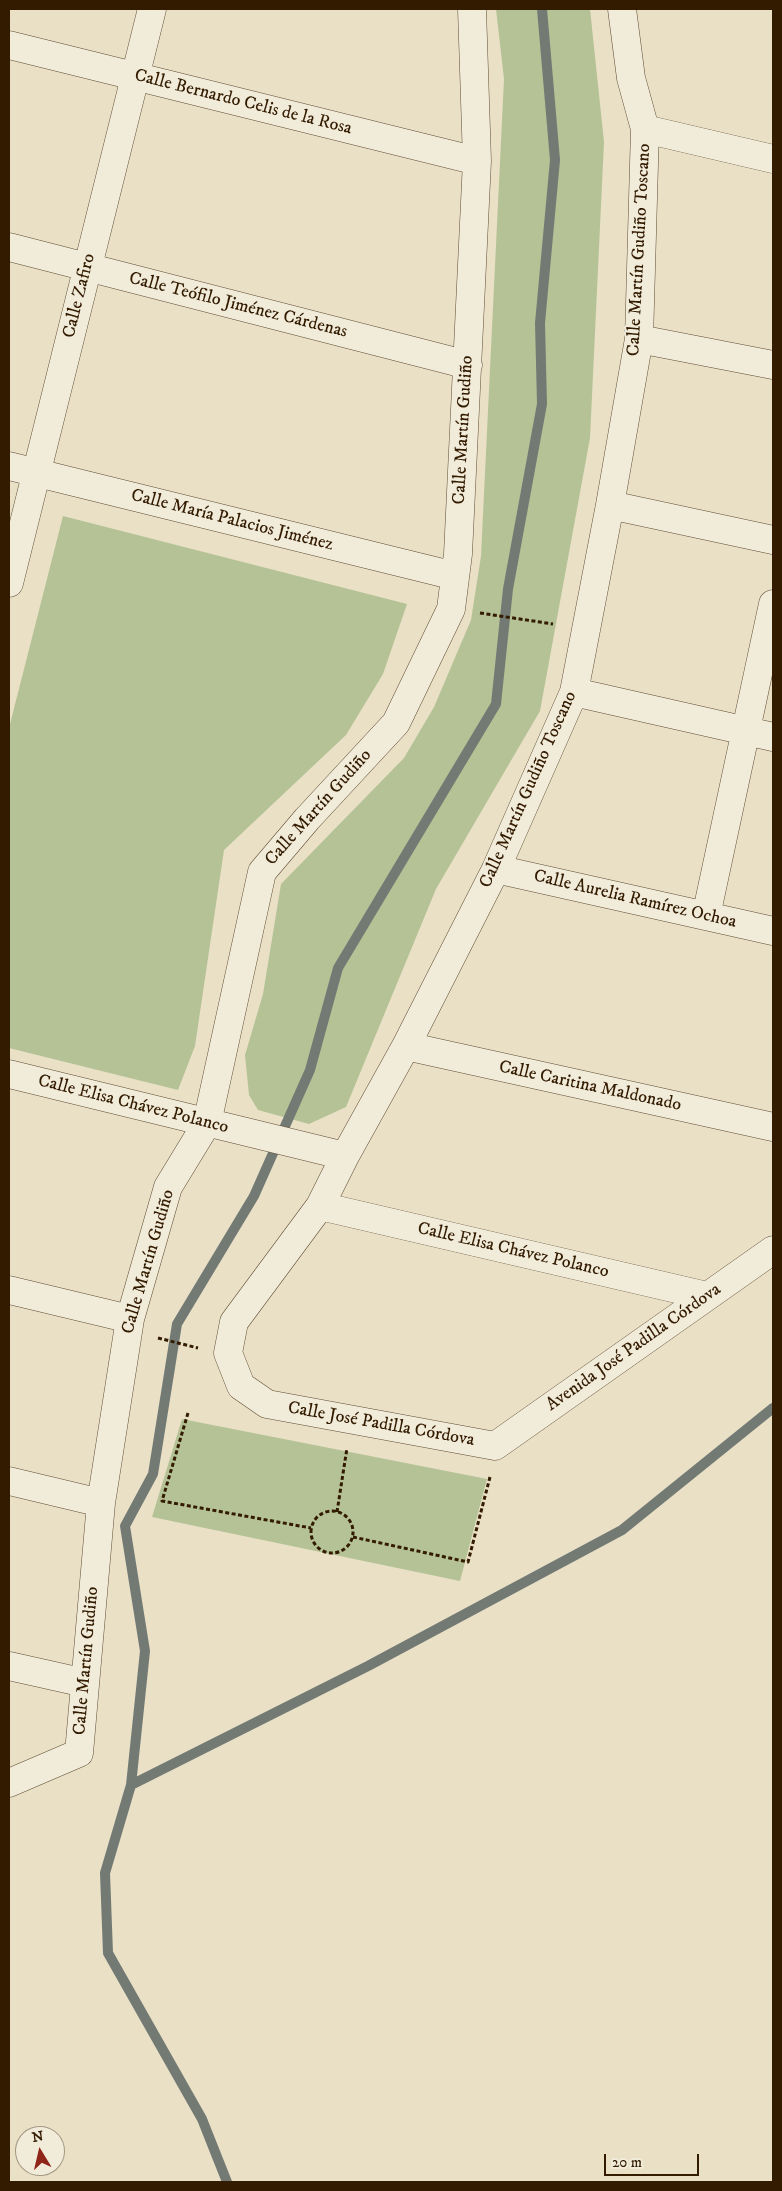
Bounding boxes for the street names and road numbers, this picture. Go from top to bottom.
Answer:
street label: Calle Bernardo Celis de la Rosa [132,66,354,140]
street label: Calle Martín Gudiño Toscano [624,143,656,357]
street label: Calle Zafiro [59,251,101,341]
street label: Calle Teófilo Jiménez Cárdenas [127,268,349,344]
street label: Calle Martín Gudiño [449,355,479,505]
street label: Calle María Palacios Jiménez [129,485,335,557]
street label: Calle Martín Gudiño Toscano [476,688,582,892]
street label: Calle Martín Gudiño [261,745,377,871]
street label: Calle Aurelia Ramírez Ochoa [532,866,738,934]
street label: Calle Caritina Maldonado [497,1057,683,1117]
street label: Calle Elisa Chávez Polanco [35,1071,231,1139]
street label: Calle Martín Gudiño [118,1187,180,1337]
street label: Calle Elisa Chávez Polanco [415,1218,611,1284]
street label: Avenida José Padilla Córdova [542,1279,726,1417]
street label: Calle José Padilla Córdova [286,1398,476,1452]
street label: Calle Martín Gudiño [70,1586,104,1736]

